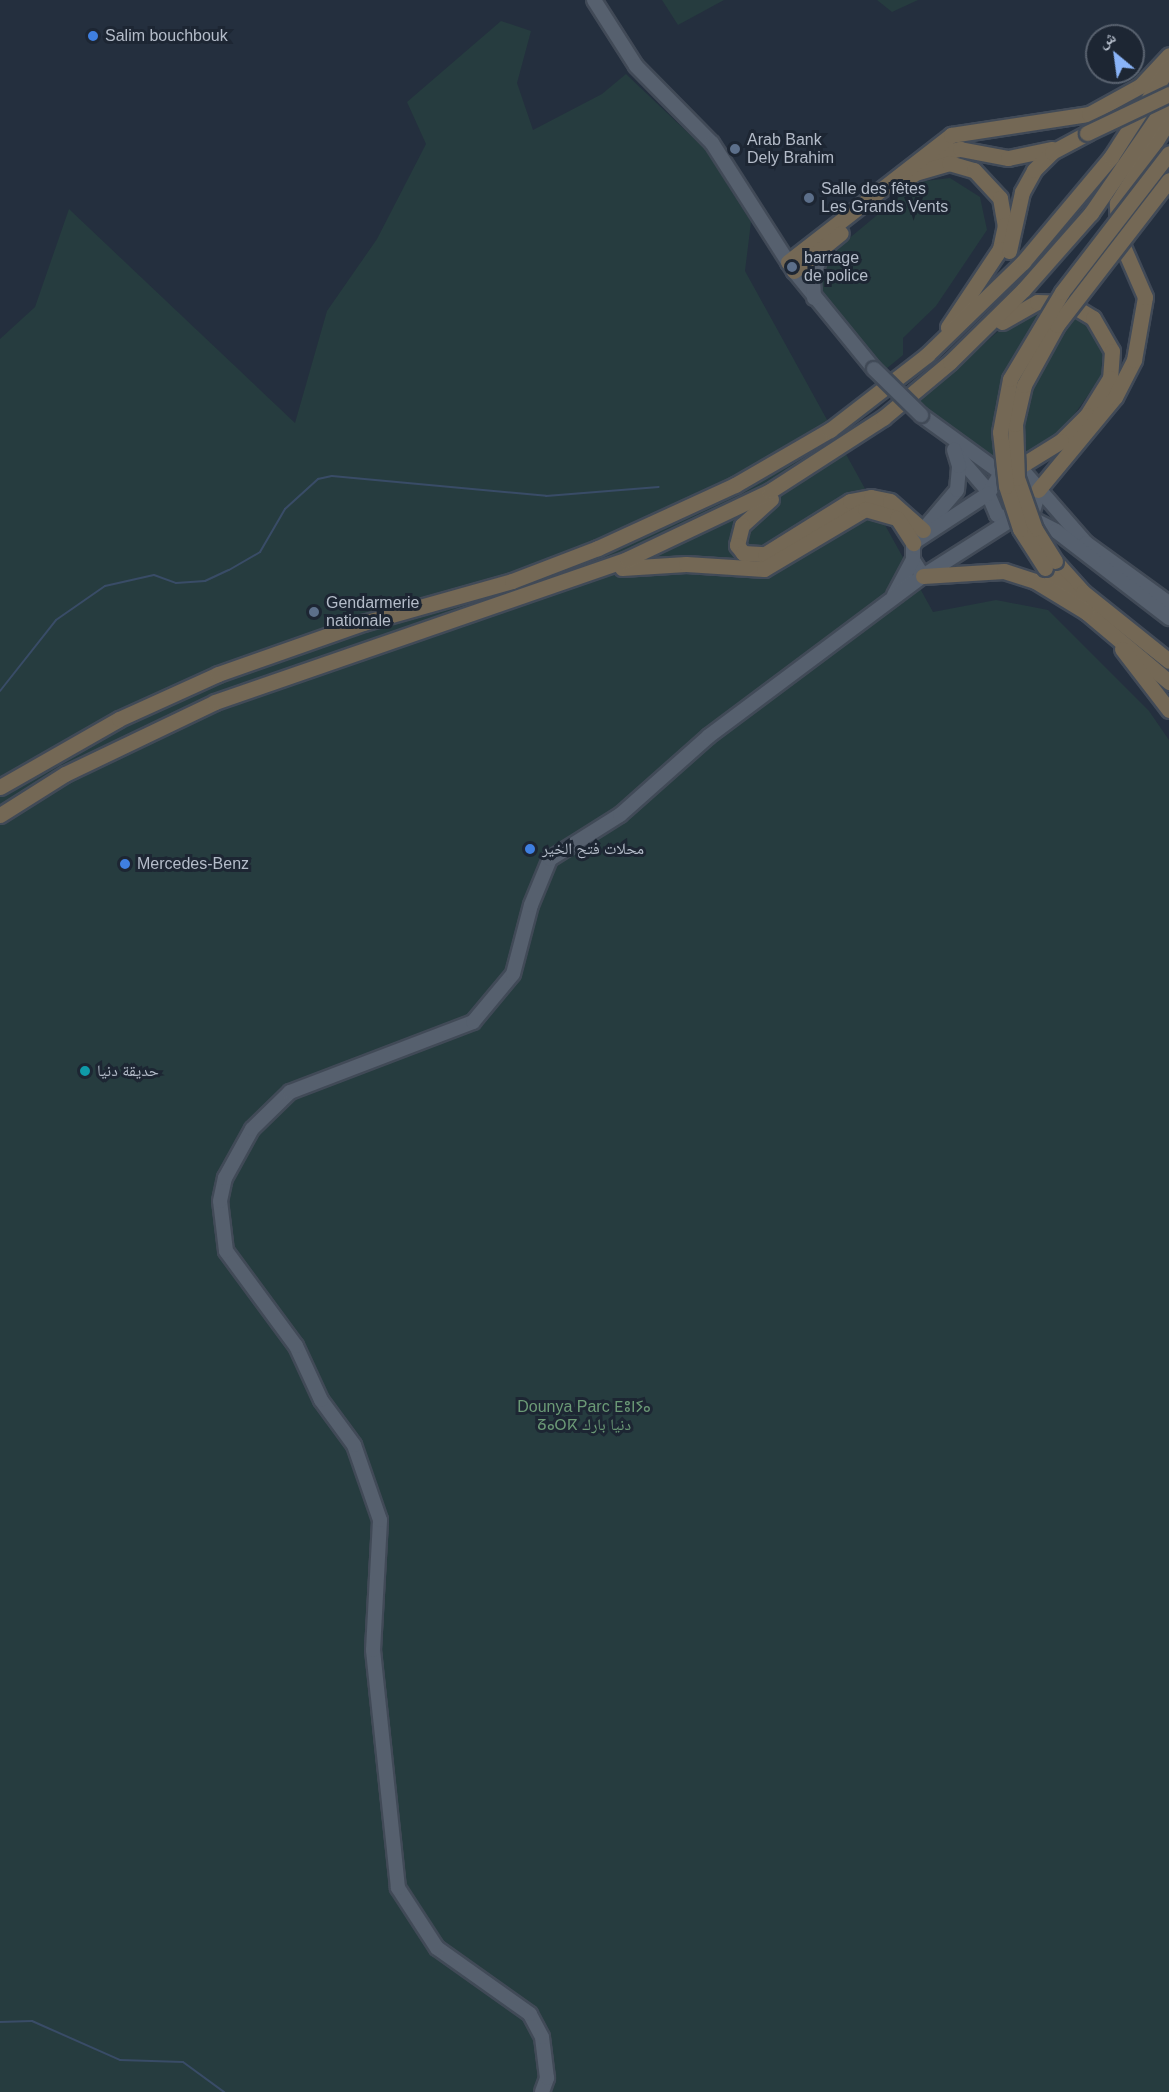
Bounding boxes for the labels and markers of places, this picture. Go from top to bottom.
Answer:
place label: Salim bouchbouk [105,26,228,46]
marker: Salim bouchbouk [86,29,100,43]
place label: Arab Bank Dely Brahim [747,130,834,168]
marker: Arab Bank Dely Brahim [728,142,742,156]
place label: Salle des fêtes Les Grands Vents [821,179,948,217]
marker: Salle des fêtes Les Grands Vents [802,191,816,205]
place label: barrage de police [804,248,868,286]
marker: barrage de police [785,260,799,274]
place label: Gendarmerie nationale [326,593,419,631]
marker: Gendarmerie nationale [307,605,321,619]
place label: محلات فتح الخير [542,839,644,859]
marker: محلات فتح الخير [523,842,537,856]
place label: Mercedes-Benz [137,854,249,874]
marker: Mercedes-Benz [118,857,132,871]
place label: حديقة دنيا [97,1061,159,1081]
marker: حديقة دنيا [78,1064,92,1078]

